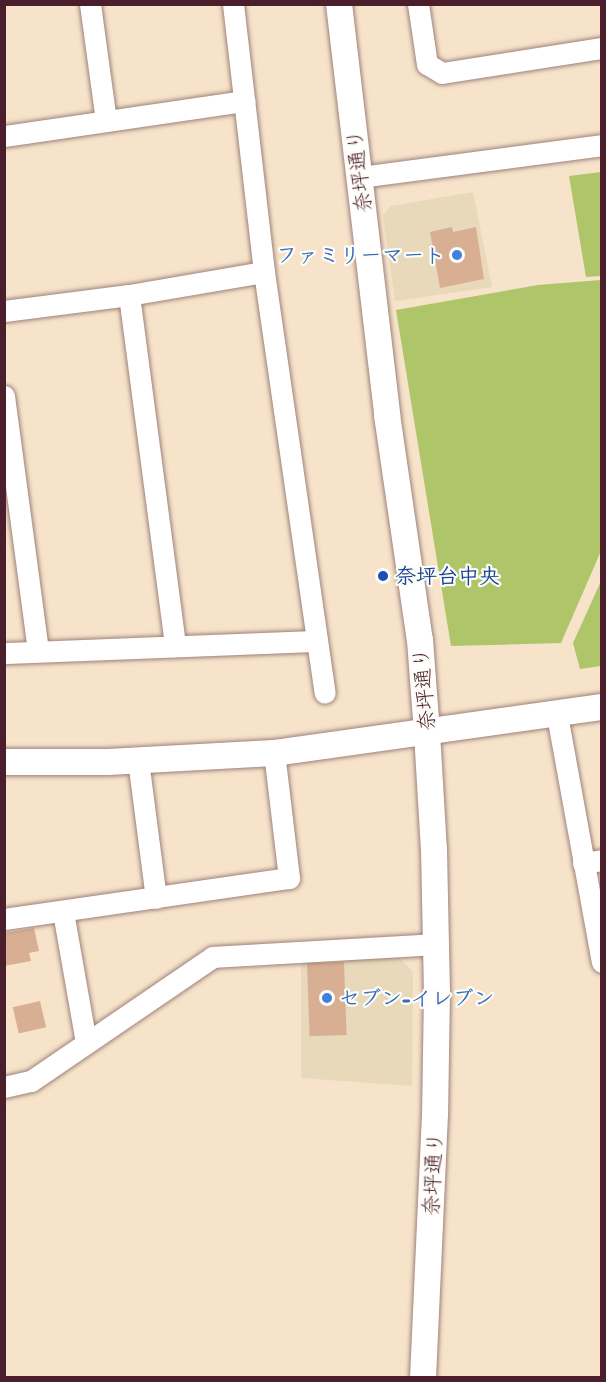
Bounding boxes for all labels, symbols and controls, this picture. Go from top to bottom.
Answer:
street label: 奈坪通り [341,128,377,214]
place label: ファミリーマート [277,242,445,268]
marker: ファミリーマート [450,248,464,262]
place label: 奈坪台中央 [395,563,500,589]
marker: 奈坪台中央 [376,569,390,583]
street label: 奈坪通り [408,646,440,732]
place label: セブン-イレブン [339,985,494,1011]
marker: セブン-イレブン [320,991,334,1005]
street label: 奈坪通り [418,1131,448,1217]

